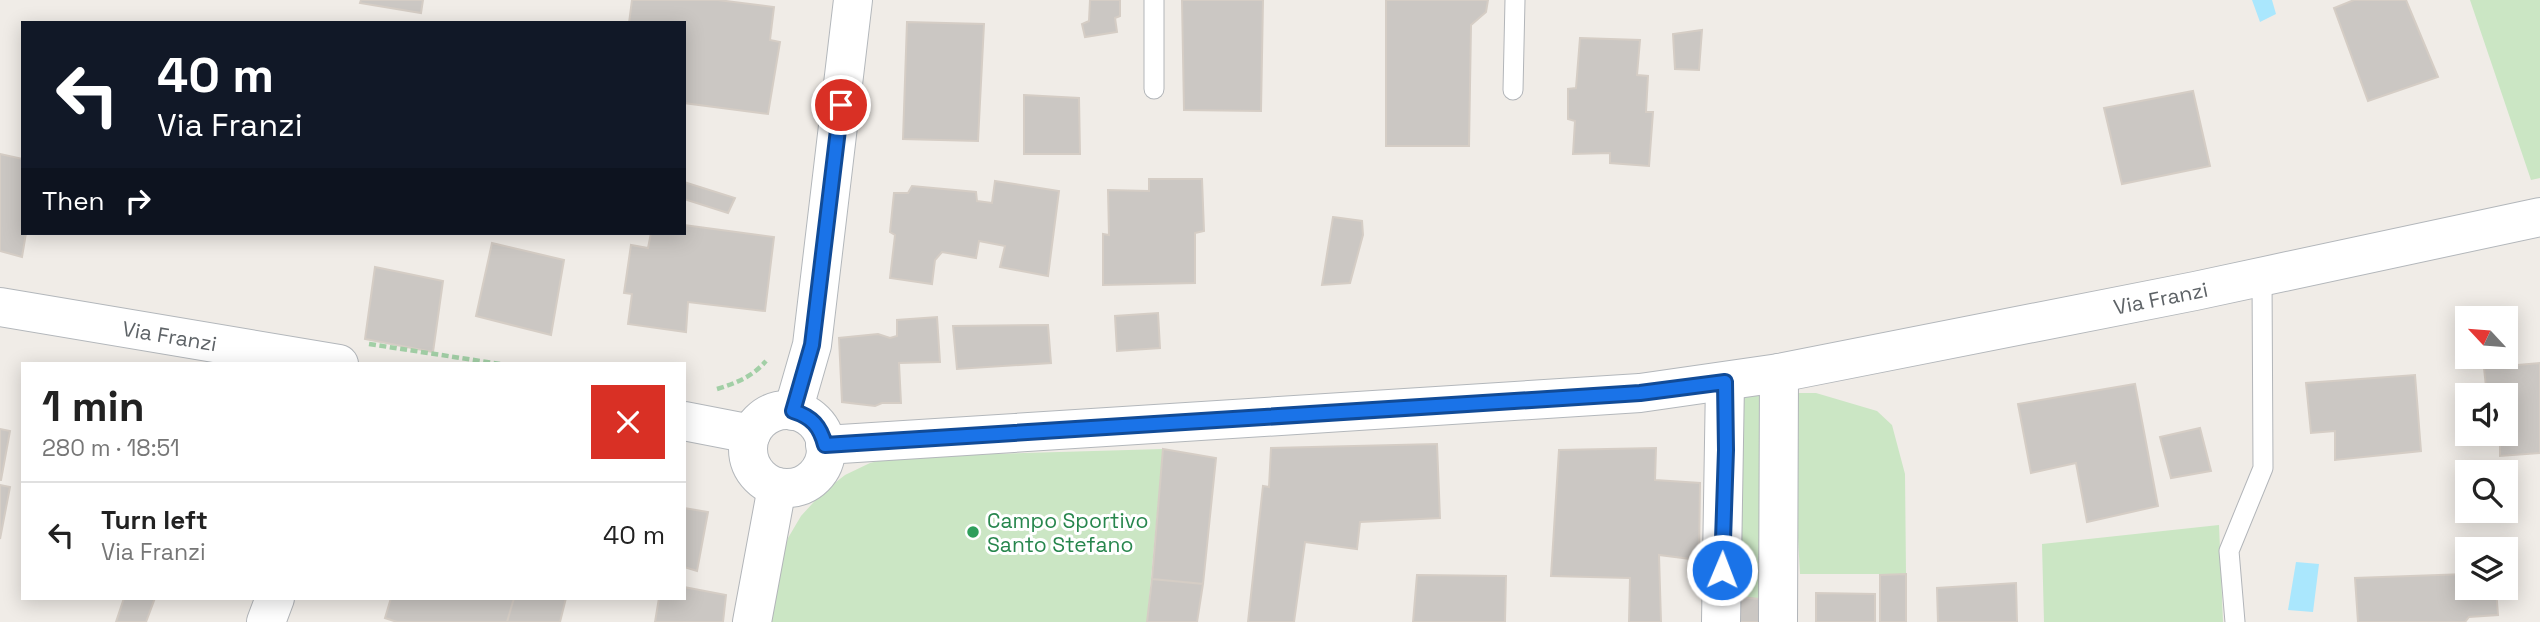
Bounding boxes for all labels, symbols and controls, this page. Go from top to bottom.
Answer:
text: 40 m [157,44,274,106]
icon: left [42,49,133,140]
pin [811,75,871,135]
icon: arrive [822,86,860,124]
text: Via Franzi [157,105,303,145]
icon: right [119,182,157,220]
text: Then [42,184,105,218]
street label: Via Franzi [2111,275,2210,320]
north arrow [2455,306,2518,369]
map controls [2455,306,2518,600]
street label: Via Franzi [120,314,219,357]
text: 1 min [42,380,145,433]
button: sound [2455,383,2518,446]
button: close [591,385,665,459]
text: 280 m · 18:51 [42,433,180,463]
button: search [2455,460,2518,523]
text: Turn left [101,503,208,537]
place label: Campo Sportivo Santo Stefano [987,507,1148,558]
icon: left [42,516,80,554]
text: 40 m [603,518,665,552]
marker: Campo Sportivo Santo Stefano [965,524,981,540]
position arrow [1685,533,1759,607]
text: Via Franzi [101,537,206,567]
button: layers [2455,537,2518,600]

